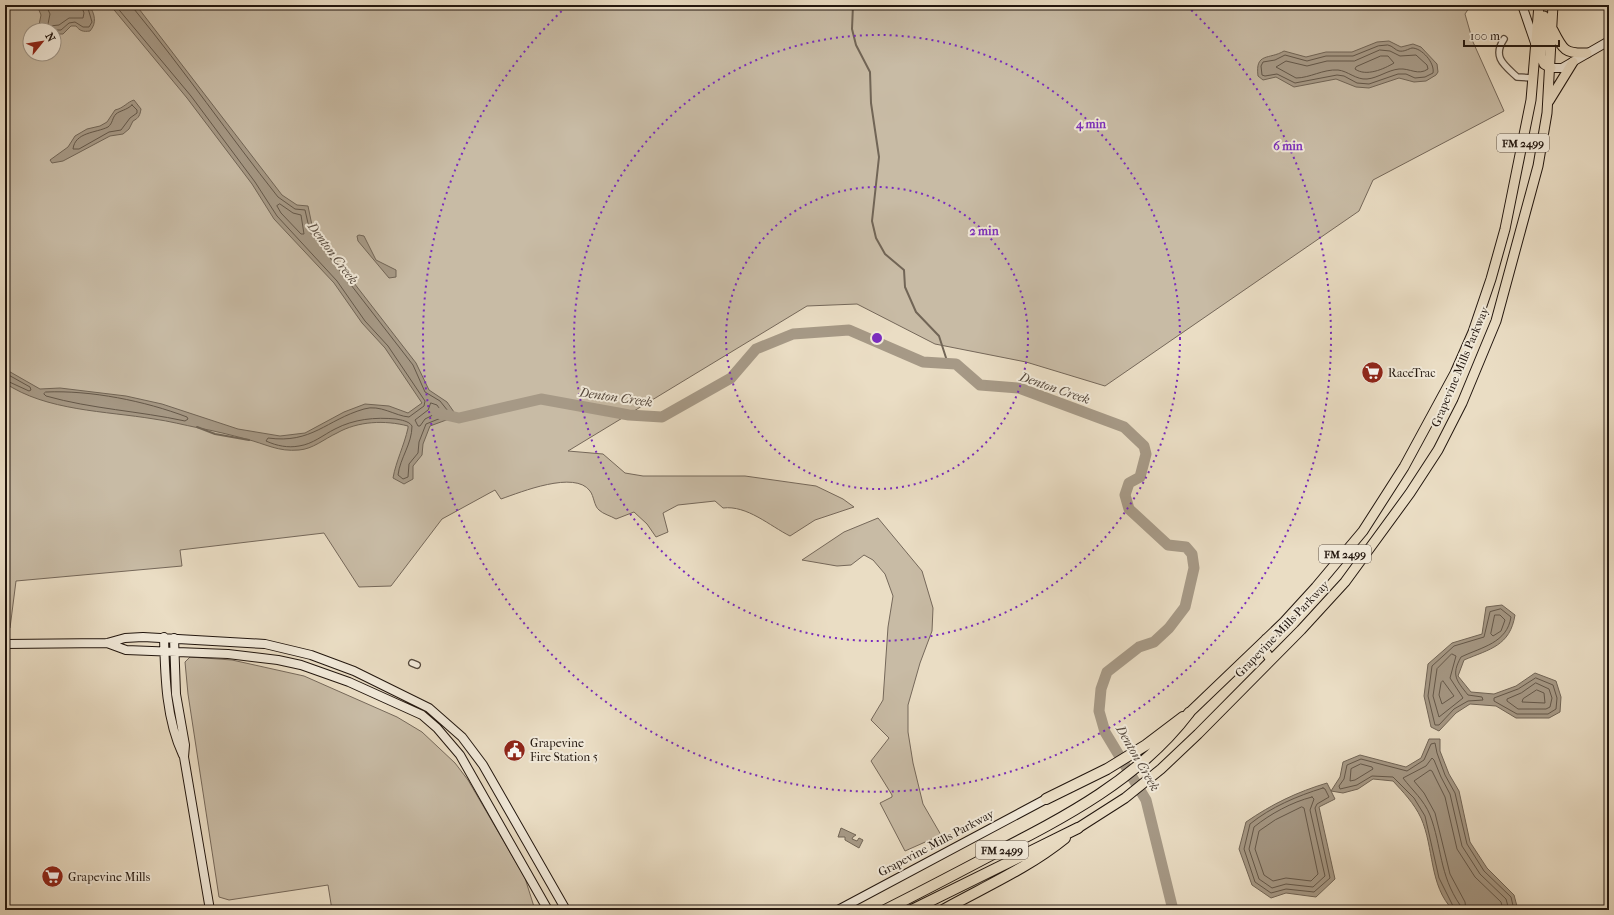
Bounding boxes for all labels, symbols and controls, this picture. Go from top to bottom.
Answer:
north arrow [22,22,62,62]
scale bar [1464,22,1559,48]
text: 100 m [1470,29,1500,43]
text: N [43,30,58,45]
text: 4 min [1075,117,1107,132]
road number: FM 2499 [1497,134,1549,152]
text: 6 min [1273,139,1304,153]
water label: Denton Creek [304,218,361,287]
text: 2 min [969,224,1000,238]
street label: Grapevine Mills Parkway [1428,304,1492,429]
centre of rings [870,331,884,345]
supermarket icon: RaceTrac [1360,360,1386,386]
place label: RaceTrac [1388,366,1436,380]
water label: Denton Creek [1017,369,1092,407]
water label: Denton Creek [578,384,654,410]
road number: FM 2499 [1319,545,1371,563]
street label: Grapevine Mills Parkway [1232,577,1332,680]
water label: Denton Creek [1113,722,1163,794]
place label: Grapevine Fire Station 5 [530,736,598,764]
public building icon: Grapevine Fire Station 5 [502,737,528,763]
street label: Grapevine Mills Parkway [876,806,997,879]
road number: FM 2499 [976,841,1028,859]
supermarket icon: Grapevine Mills [40,864,66,890]
place label: Grapevine Mills [68,870,151,884]

